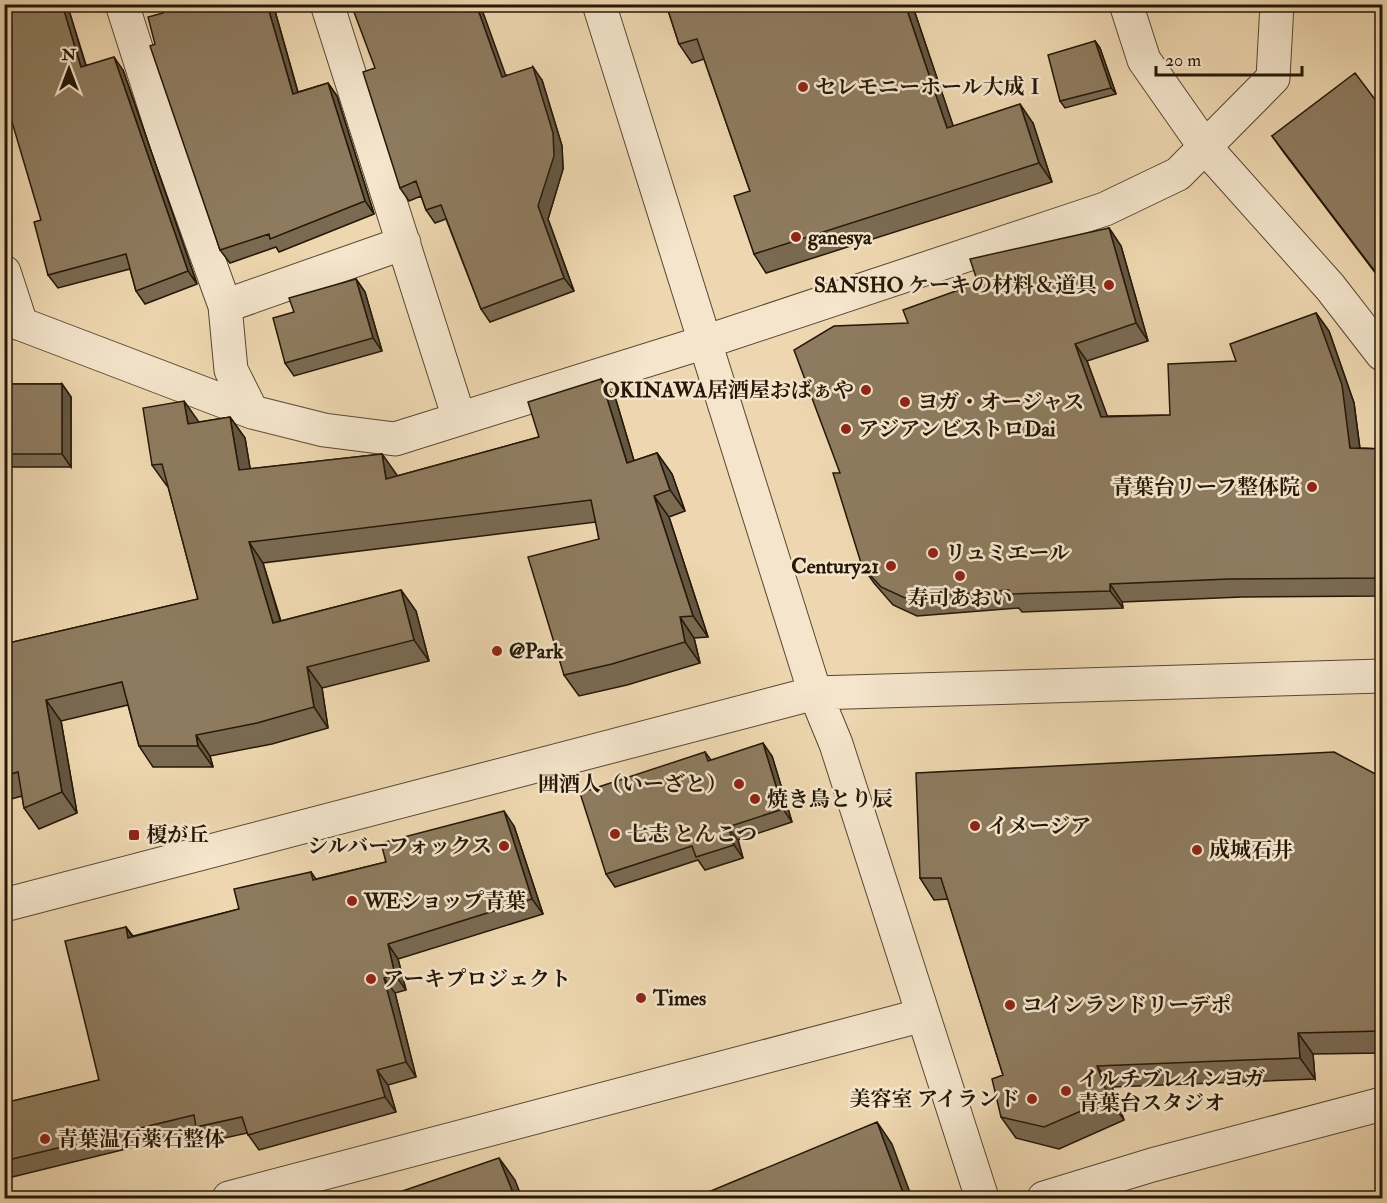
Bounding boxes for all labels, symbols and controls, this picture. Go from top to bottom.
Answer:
north arrow [39,39,99,99]
scale bar [1156,39,1302,77]
text: N [61,45,77,65]
text: 20 m [1165,49,1201,72]
place label: セレモニーホール大成Ｉ [815,74,1046,101]
marker: セレモニーホール大成Ｉ [796,80,810,94]
place label: ganesya [807,224,873,251]
marker: ganesya [789,230,803,244]
place label: SANSHO ケーキの材料＆道具 [814,272,1097,299]
marker: SANSHO ケーキの材料＆道具 [1102,278,1116,292]
place label: OKINAWA居酒屋おばぁや [603,377,854,404]
marker: OKINAWA居酒屋おばぁや [859,383,873,397]
place label: ヨガ・オージャス [917,389,1084,416]
marker: ヨガ・オージャス [898,395,912,409]
place label: アジアンビストロDai [858,416,1056,443]
marker: アジアンビストロDai [839,422,853,436]
place label: 青葉台リーフ整体院 [1112,474,1300,501]
marker: 青葉台リーフ整体院 [1305,480,1319,494]
place label: リュミエール [945,540,1070,567]
marker: リュミエール [926,546,940,560]
place label: Century21 [791,553,879,580]
marker: Century21 [884,559,898,573]
marker: 寿司あおい [953,569,967,583]
place label: 寿司あおい [908,585,1013,612]
place label: @Park [509,638,564,665]
marker: @Park [490,644,504,658]
place label: 囲酒人（いーざと） [538,771,727,798]
marker: 囲酒人（いーざと） [732,777,746,791]
place label: 焼き鳥とり辰 [767,786,893,813]
marker: 焼き鳥とり辰 [748,792,762,806]
place label: イメージア [987,813,1091,840]
marker: イメージア [968,819,982,833]
place label: 七志 とんこつ [627,821,757,848]
place label: 榎が丘 [146,822,209,849]
marker: 七志 とんこつ [608,827,622,841]
marker: 榎が丘 [127,828,141,842]
place label: シルバーフォックス [307,833,492,860]
place label: 成城石井 [1209,837,1293,864]
marker: シルバーフォックス [497,839,511,853]
marker: 成城石井 [1190,843,1204,857]
place label: WEショップ青葉 [363,888,526,915]
marker: WEショップ青葉 [345,894,359,908]
place label: アーキプロジェクト [383,966,571,993]
marker: アーキプロジェクト [364,972,378,986]
place label: Times [652,985,706,1012]
marker: Times [634,991,648,1005]
place label: コインランドリーデポ [1022,992,1231,1019]
marker: コインランドリーデポ [1003,998,1017,1012]
place label: イルチブレインヨガ 青葉台スタジオ [1078,1066,1265,1117]
marker: イルチブレインヨガ 青葉台スタジオ [1059,1084,1073,1098]
place label: 美容室 アイランド [849,1086,1020,1113]
marker: 美容室 アイランド [1025,1092,1039,1106]
place label: 青葉温石薬石整体 [57,1126,225,1153]
marker: 青葉温石薬石整体 [38,1132,52,1146]

